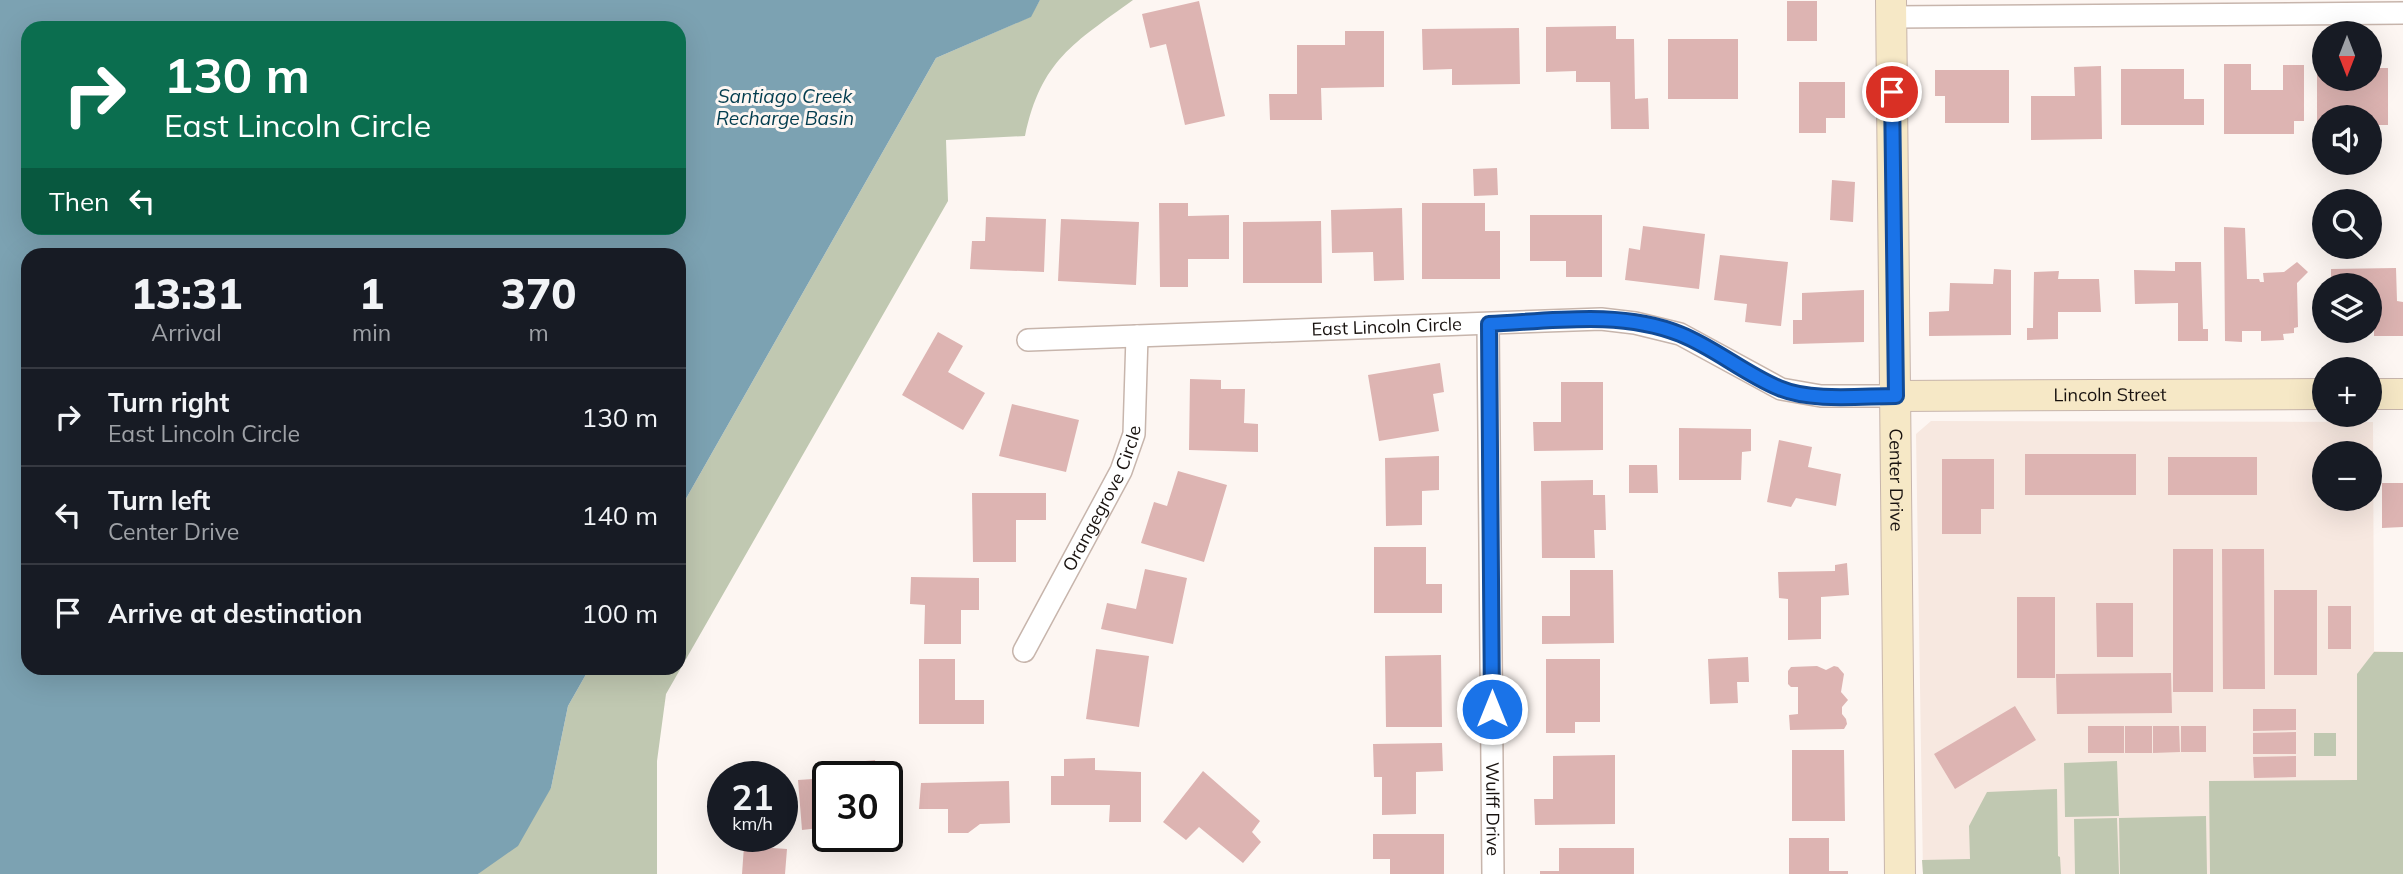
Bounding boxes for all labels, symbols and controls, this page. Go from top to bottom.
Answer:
north arrow [2312,21,2382,91]
map controls [2312,21,2382,511]
text: 130 m [164,44,310,105]
icon: right [49,49,140,140]
pin [1862,62,1922,122]
icon: arrive [1873,73,1911,111]
water label: Santiago Creek Recharge Basin [716,84,854,130]
text: East Lincoln Circle [164,105,431,145]
button: sound [2312,105,2382,175]
icon: left [123,182,161,220]
text: Then [49,185,109,218]
button: search [2312,189,2382,259]
text: 13:31 [131,267,242,320]
text: 1 [359,267,384,320]
text: 370 [501,267,576,320]
button: layers [2312,273,2382,343]
street label: East Lincoln Circle [1311,312,1462,341]
text: Arrival [151,318,222,347]
text: min [352,318,391,347]
text: m [528,318,549,347]
button: + [2312,357,2382,427]
street label: Lincoln Street [2053,383,2167,406]
text: Turn right [108,386,229,419]
icon: right [49,398,87,436]
text: 130 m [582,401,658,434]
text: East Lincoln Circle [108,419,300,448]
street label: Orangegrove Circle [1057,425,1145,575]
street label: Center Drive [1884,428,1908,532]
button: − [2312,441,2382,511]
text: Turn left [108,484,210,517]
icon: left [49,496,87,534]
text: 140 m [582,499,658,532]
text: Center Drive [108,517,239,546]
icon: arrive [49,594,87,632]
text: Arrive at destination [108,597,363,630]
text: 100 m [582,597,658,630]
position arrow [1455,672,1529,746]
speed limit sign: 30 [812,761,903,852]
street label: Wulff Drive [1481,762,1505,856]
text: 21 [731,775,774,819]
text: km/h [732,812,773,835]

